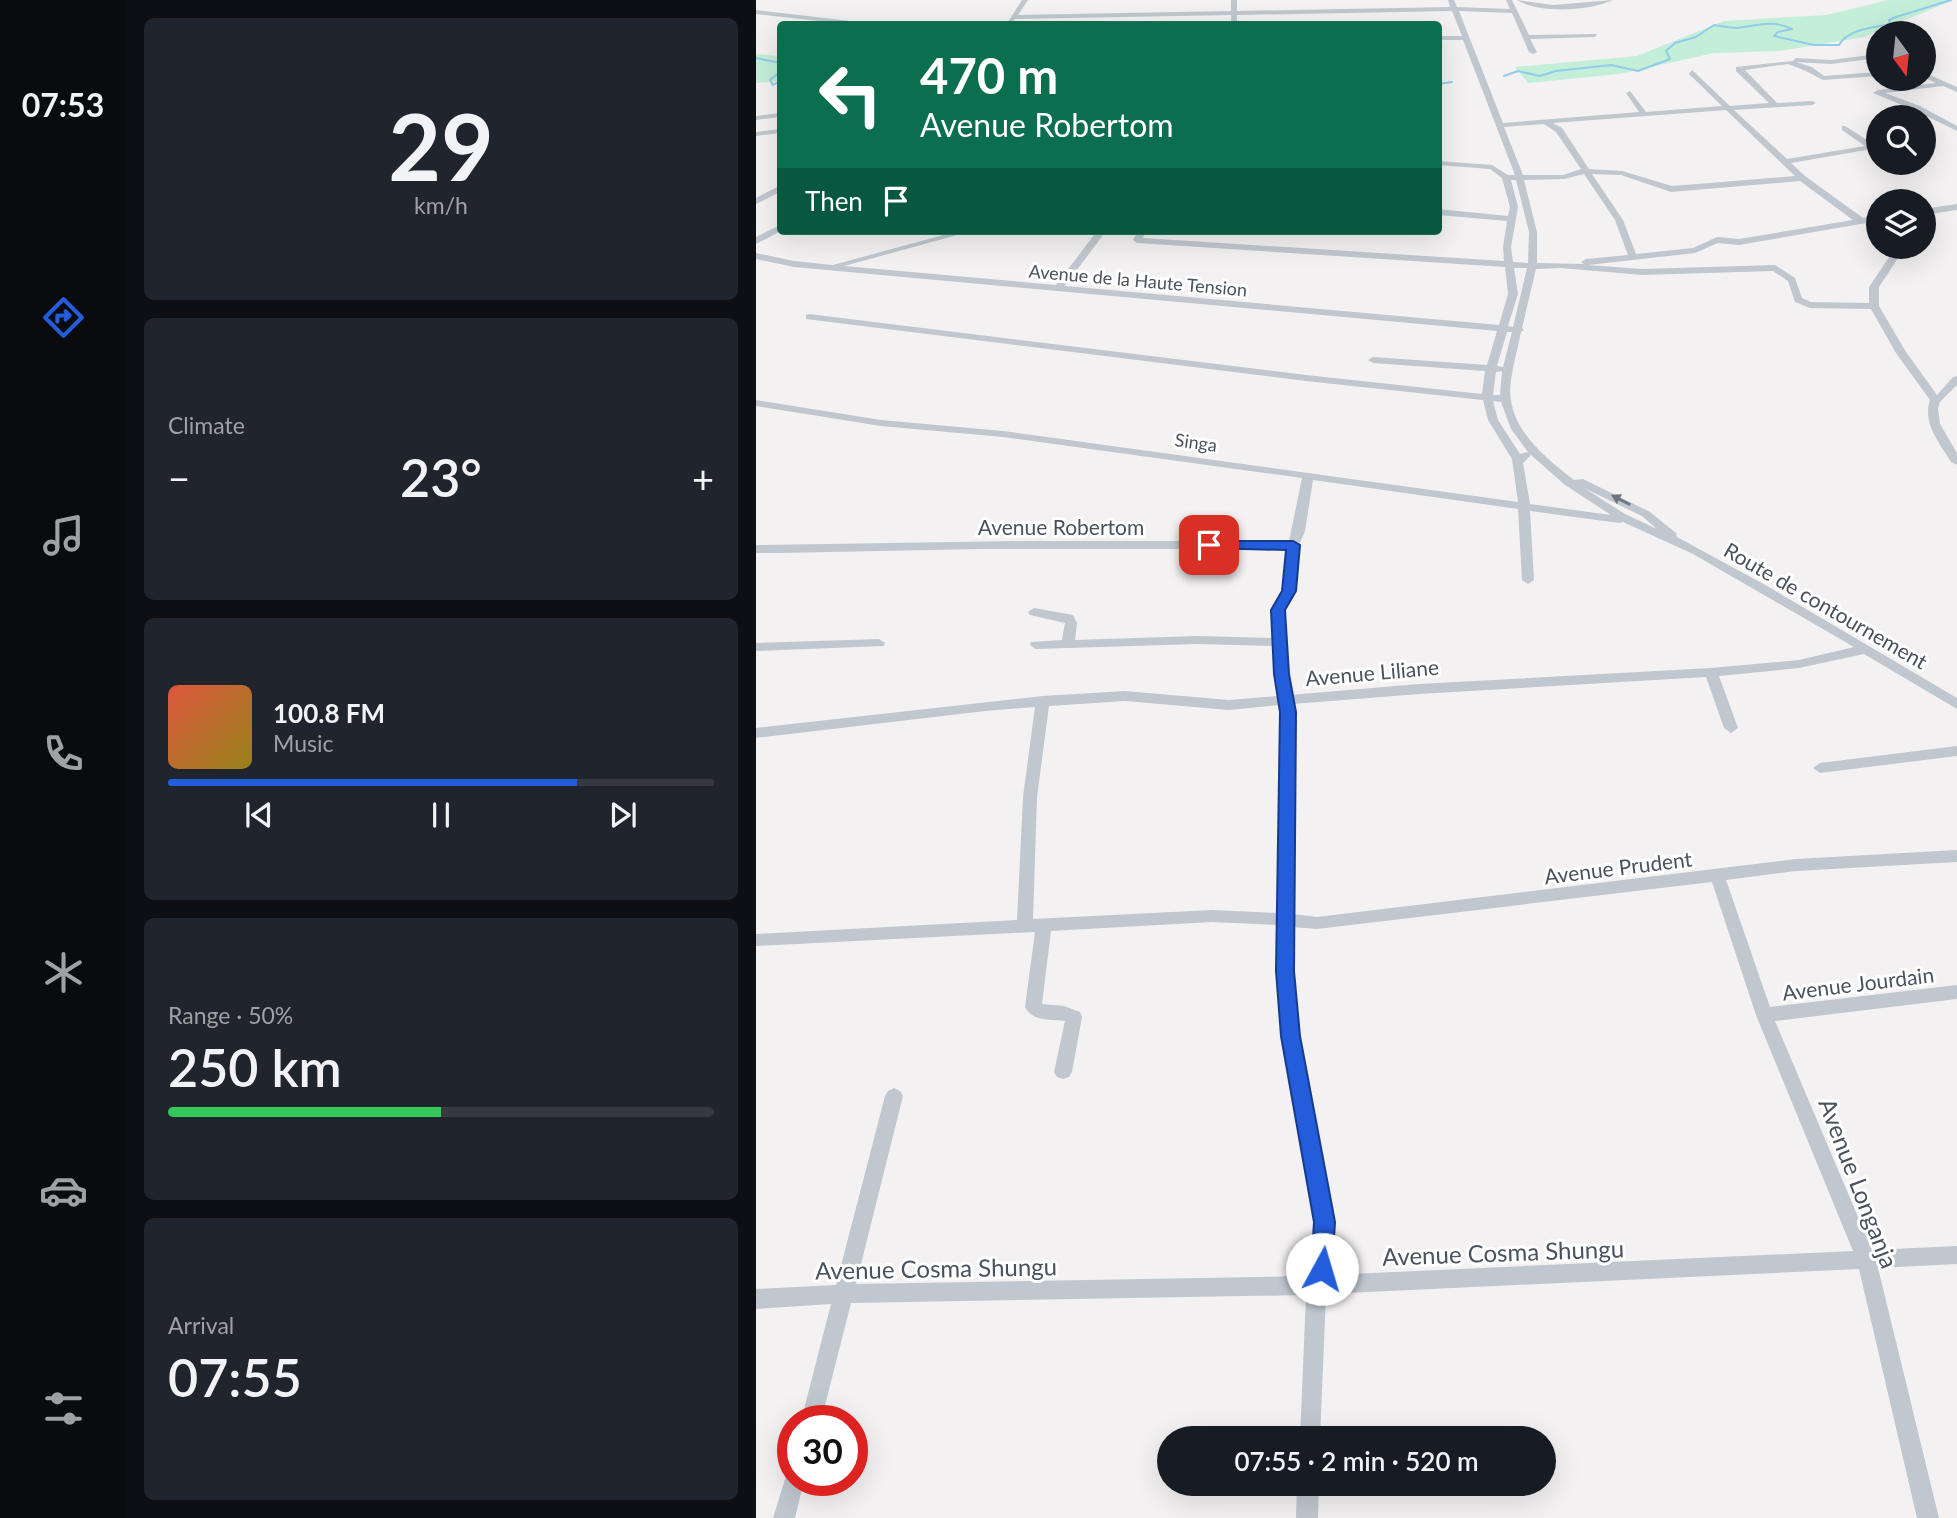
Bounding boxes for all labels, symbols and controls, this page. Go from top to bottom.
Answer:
north arrow [1866,21,1936,91]
map controls [1866,21,1936,259]
text: 470 m [920,46,1058,104]
icon: left [805,49,896,140]
text: 07:53 [22,85,104,124]
text: 29 [388,91,494,200]
text: Avenue Robertom [920,105,1174,144]
button: search [1866,105,1936,175]
icon: arrive [877,182,915,220]
text: Then [805,185,863,217]
button: layers [1866,189,1936,259]
text: km/h [414,191,468,219]
street label: Avenue de la Haute Tension [1028,259,1248,301]
icon: directions [39,293,88,342]
text: Climate [168,411,245,439]
street label: Singa [1173,428,1219,456]
text: 23° [400,446,482,508]
text: − [168,455,190,501]
text: + [692,455,714,501]
one-way arrow [1611,494,1631,505]
icon: music [39,511,88,560]
street label: Avenue Robertom [978,514,1144,539]
pin [1179,515,1239,575]
icon: arrive [1190,526,1228,564]
street label: Route de contournement [1720,537,1932,674]
street label: Avenue Liliane [1304,654,1440,690]
text: 100.8 FM [273,697,385,729]
icon: phone [39,729,88,778]
text: Music [273,729,333,757]
icon: previous [240,796,278,834]
icon: pause [422,796,460,834]
icon: next [604,796,642,834]
street label: Avenue Prudent [1543,845,1694,888]
icon: climate [39,948,88,997]
street label: Avenue Jourdain [1781,961,1935,1005]
text: Range · 50% [168,1001,293,1029]
text: 250 km [168,1036,342,1098]
street label: Avenue Longanja [1813,1094,1905,1272]
icon: car [39,1166,88,1215]
position arrow [1285,1232,1359,1306]
street label: Avenue Cosma Shungu [1382,1233,1624,1271]
street label: Avenue Cosma Shungu [815,1251,1057,1285]
text: Arrival [168,1311,234,1339]
text: 07:55 [168,1346,302,1408]
icon: filters [39,1384,88,1433]
speed limit sign: 30 [777,1405,868,1496]
text: 07:55 · 2 min · 520 m [1234,1445,1479,1477]

